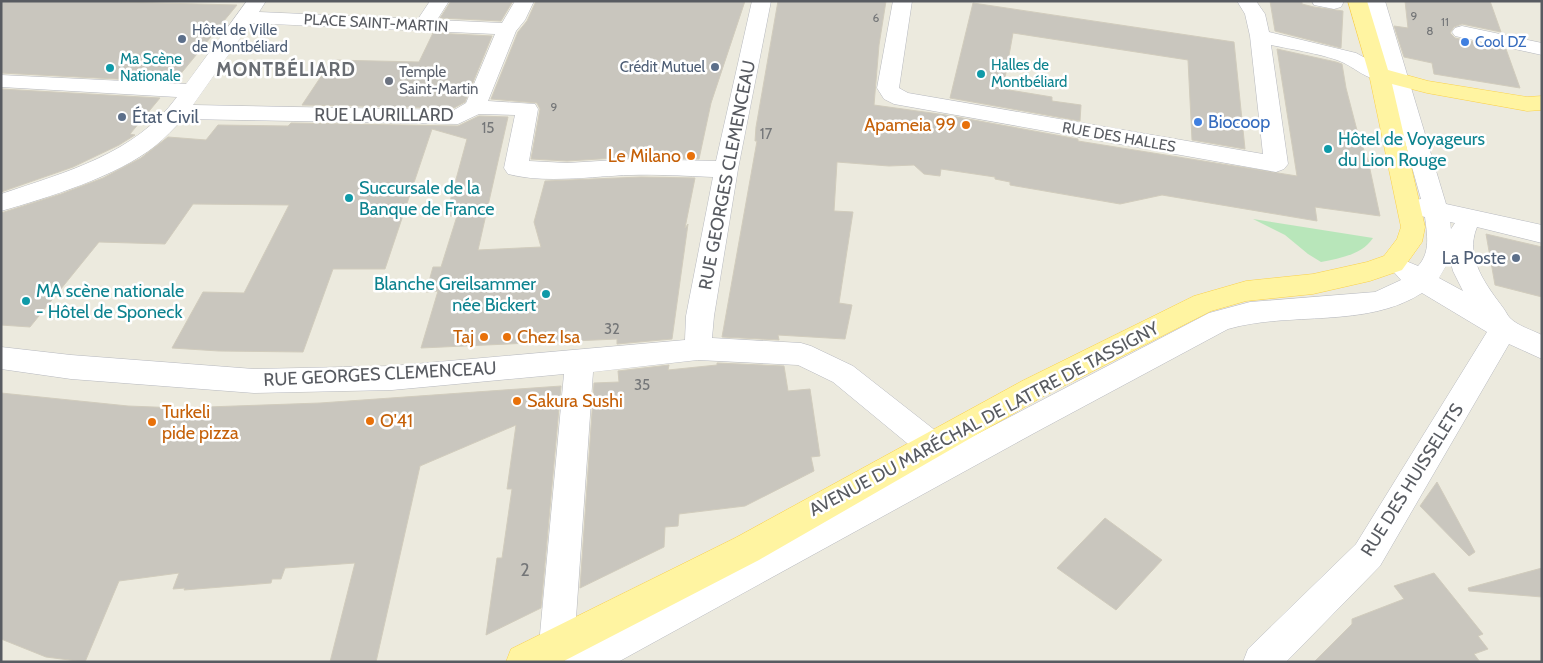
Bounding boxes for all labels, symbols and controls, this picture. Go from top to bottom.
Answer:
house number: 9 [1411,8,1418,23]
street label: PLACE SAINT-MARTIN [303,10,449,36]
house number: 6 [873,10,880,25]
house number: 11 [1441,14,1449,29]
place label: Hôtel de Ville de Montbéliard [192,21,288,56]
house number: 8 [1426,23,1434,38]
marker: Hôtel de Ville de Montbéliard [176,33,188,45]
place label: Cool DZ [1475,33,1527,51]
marker: Cool DZ [1459,36,1471,48]
place label: Ma Scène Nationale [120,50,182,85]
place label: Halles de Montbéliard [991,56,1067,91]
district label: MONTBÉLIARD [216,57,356,81]
place label: Crédit Mutuel [620,58,705,76]
street label: RUE GEORGES CLEMENCEAU [694,58,760,292]
marker: Crédit Mutuel [709,61,721,73]
marker: Ma Scène Nationale [104,62,116,74]
place label: Temple Saint-Martin [399,63,478,98]
marker: Halles de Montbéliard [975,68,987,80]
marker: Temple Saint-Martin [383,75,395,87]
house number: 9 [551,99,558,114]
street label: RUE LAURILLARD [314,104,454,126]
place label: État Civil [132,106,199,128]
marker: État Civil [116,111,128,123]
place label: Biocoop [1208,111,1270,133]
place label: Apameia 99 [864,114,956,136]
marker: Biocoop [1192,116,1204,128]
street label: RUE DES HALLES [1061,118,1177,156]
house number: 15 [481,119,495,137]
marker: Apameia 99 [960,119,972,131]
house number: 17 [760,125,773,143]
place label: Hôtel de Voyageurs du Lion Rouge [1338,128,1485,171]
marker: Hôtel de Voyageurs du Lion Rouge [1322,143,1334,155]
place label: Le Milano [608,145,681,167]
marker: Le Milano [685,150,697,162]
place label: Succursale de la Banque de France [359,177,495,220]
marker: Succursale de la Banque de France [343,192,355,204]
place label: La Poste [1442,247,1506,269]
marker: La Poste [1510,252,1522,264]
place label: Blanche Greilsammer née Bickert [374,273,536,316]
place label: MA scène nationale - Hôtel de Sponeck [36,280,184,323]
marker: Blanche Greilsammer née Bickert [540,288,552,300]
marker: MA scène nationale - Hôtel de Sponeck [20,295,32,307]
street label: AVENUE DU MARÉCHAL DE LATTRE DE TASSIGNY [805,317,1163,521]
house number: 32 [604,320,620,338]
place label: Taj [453,326,474,348]
place label: Chez Isa [517,326,580,348]
marker: Taj [478,331,490,343]
marker: Chez Isa [501,331,513,343]
street label: RUE GEORGES CLEMENCEAU [263,357,497,391]
house number: 35 [634,376,650,394]
place label: Sakura Sushi [527,390,623,412]
marker: Sakura Sushi [511,395,523,407]
street label: RUE DES HUISSELETS [1356,400,1468,560]
place label: Turkeli pide pizza [162,401,239,444]
place label: O'41 [380,410,413,432]
marker: O'41 [364,415,376,427]
marker: Turkeli pide pizza [146,416,158,428]
house number: 2 [520,559,530,581]

